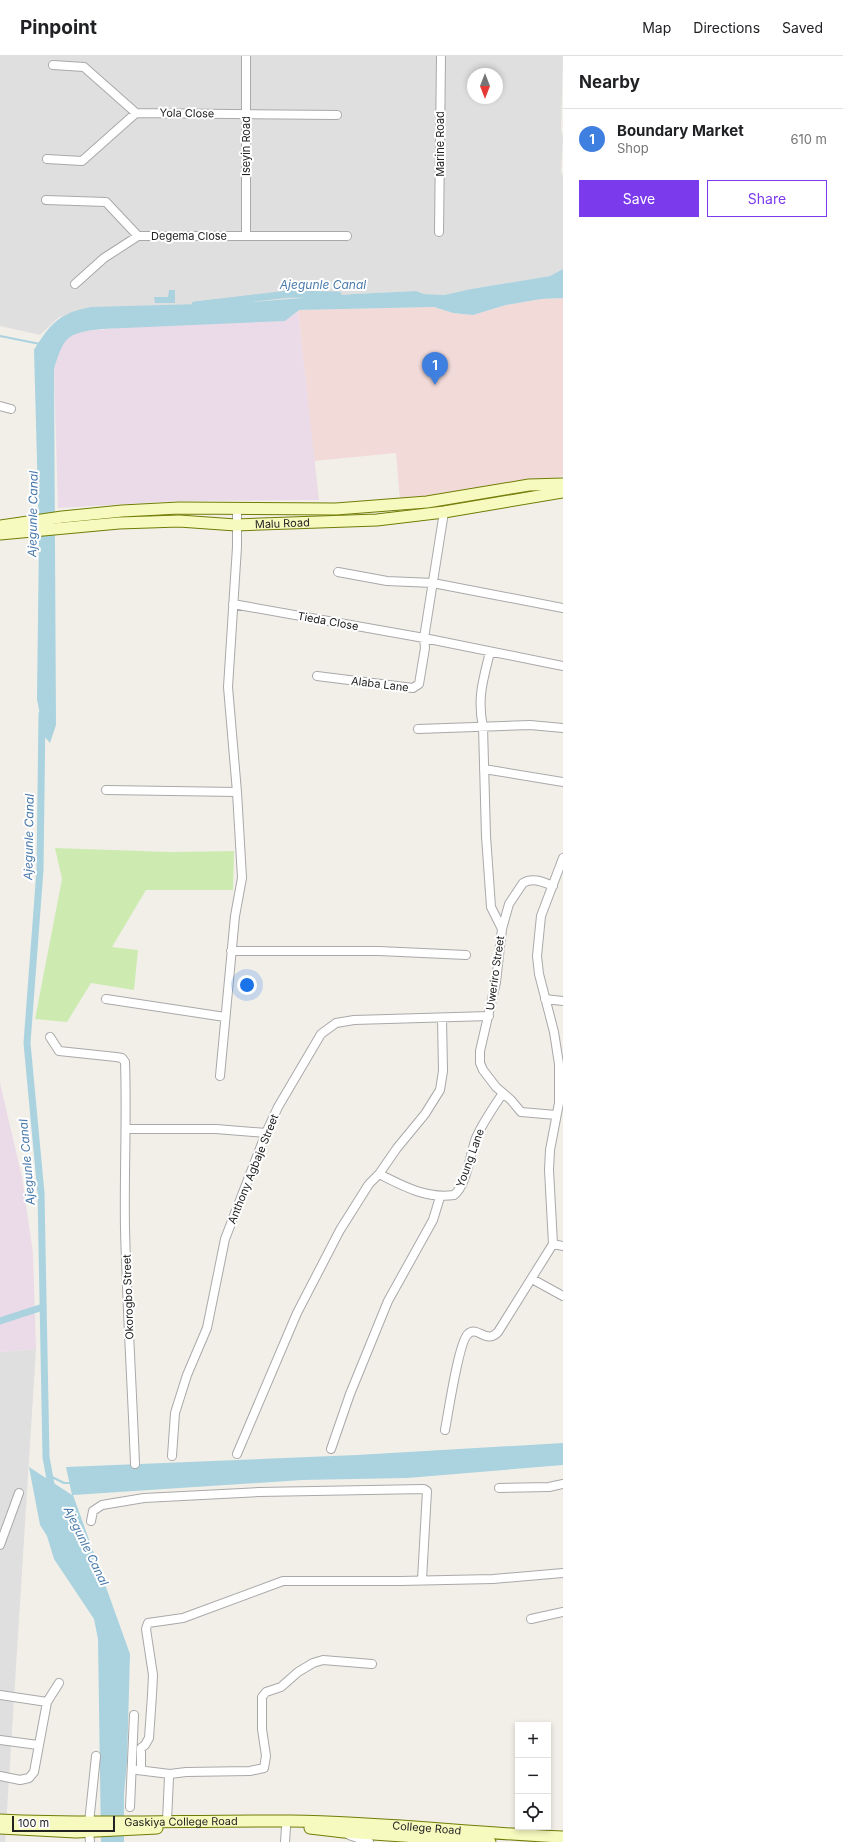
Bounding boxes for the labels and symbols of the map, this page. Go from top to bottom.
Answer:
north arrow [467,68,503,104]
street label: Yola Close [160,106,214,120]
street label: Marine Road [433,111,447,177]
street label: Iseyin Road [239,116,253,176]
street label: Degema Close [151,229,227,243]
water label: Ajegunle Canal [279,277,366,292]
pin: 1 [422,352,448,385]
water label: Ajegunle Canal [24,471,41,558]
street label: Malu Road [255,515,310,531]
street label: Tieda Close [296,609,360,633]
street label: Alaba Lane [350,674,410,694]
water label: Ajegunle Canal [20,794,37,881]
street label: Uweriro Street [483,934,507,1011]
your location [237,975,257,995]
street label: Anthony Agbaje Street [225,1112,282,1226]
water label: Ajegunle Canal [15,1118,38,1207]
street label: Young Lane [453,1127,487,1189]
street label: Okorogbo Street [119,1254,136,1340]
water label: Ajegunle Canal [60,1503,112,1588]
scale bar [12,1814,115,1833]
street label: Gaskiya College Road [124,1814,238,1829]
street label: College Road [392,1818,462,1837]

